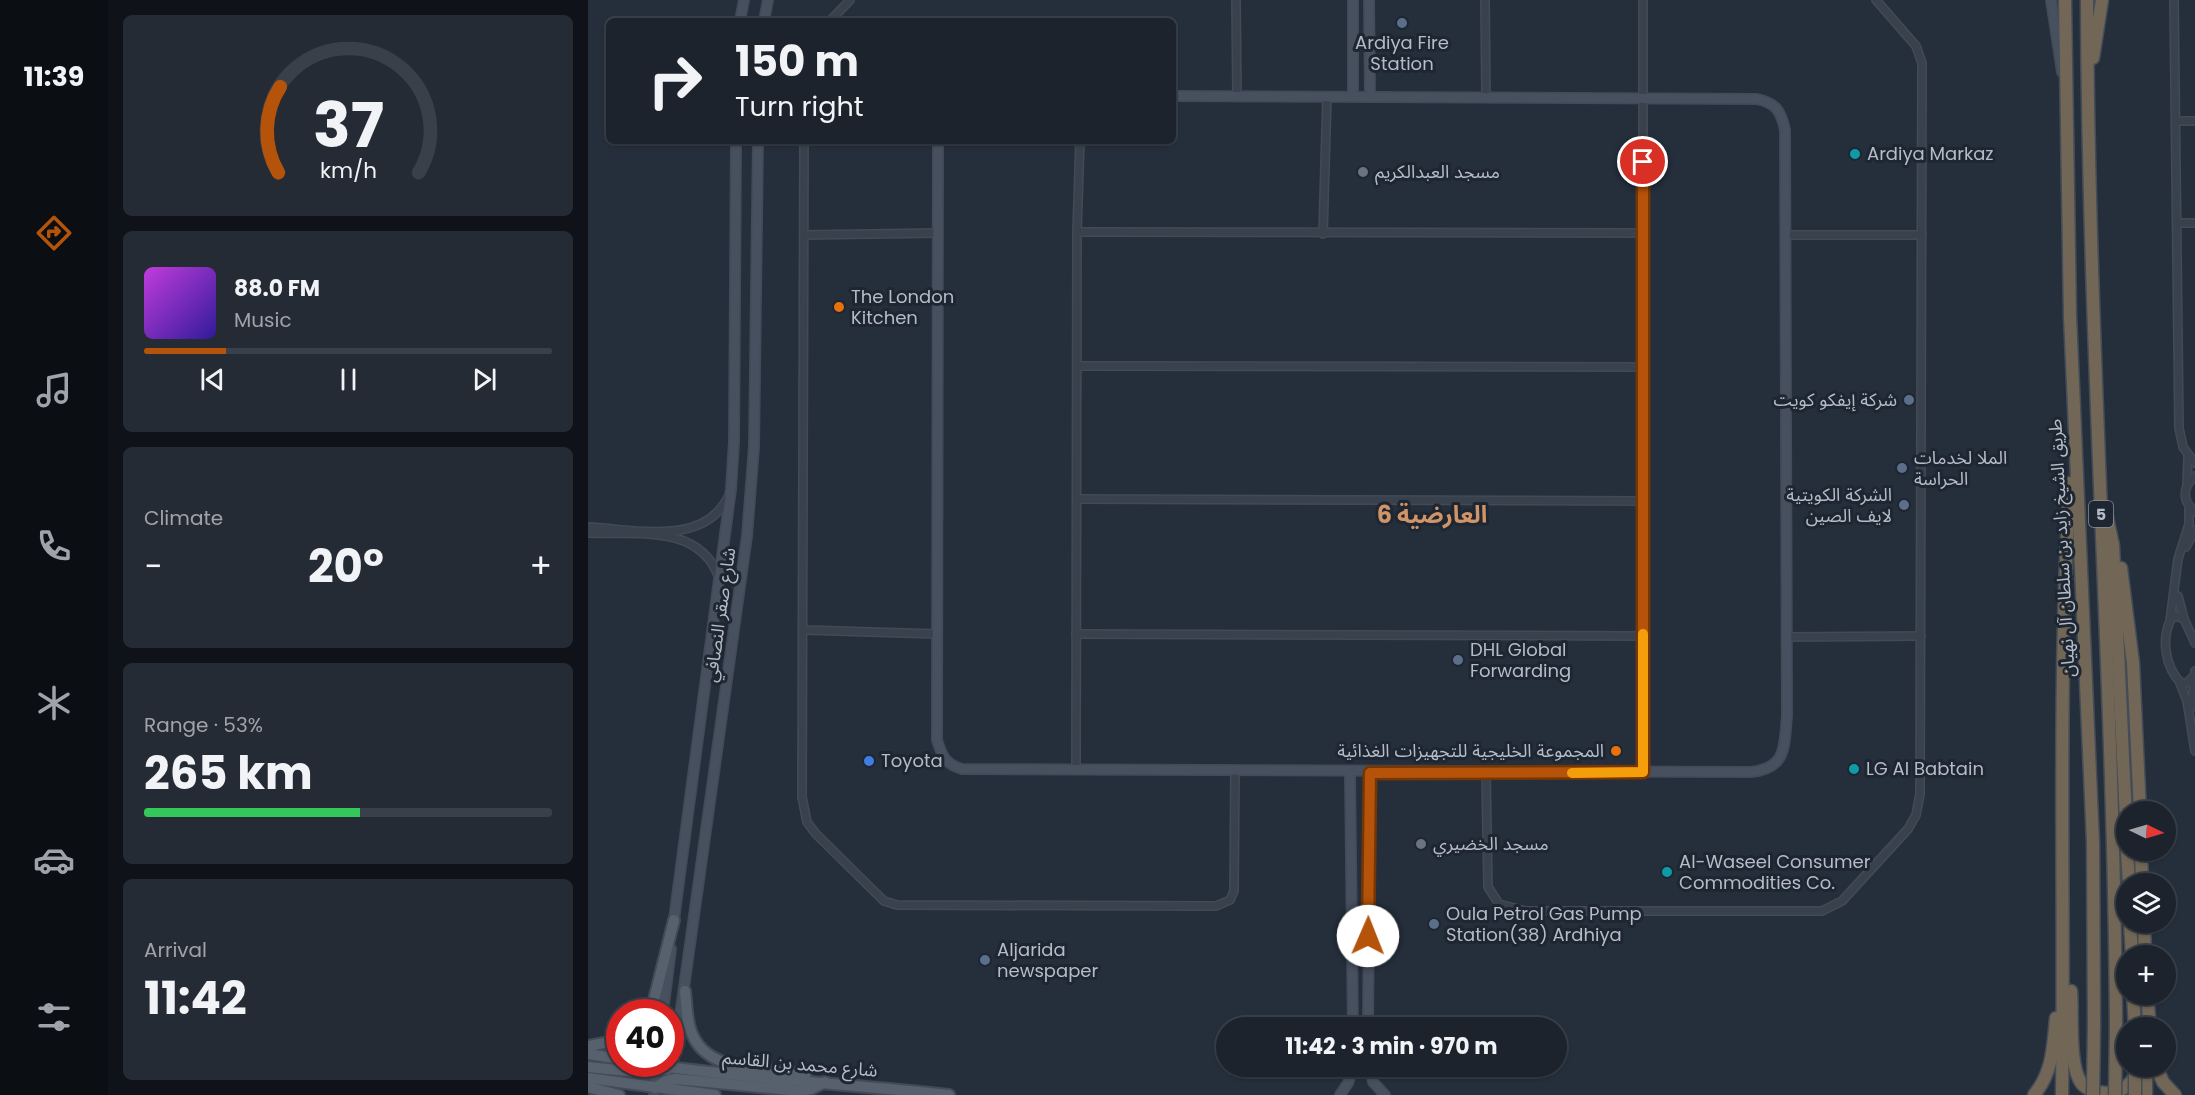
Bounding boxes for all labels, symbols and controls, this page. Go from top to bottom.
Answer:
marker: Ardiya Fire Station [1395,16,1409,30]
place label: Ardiya Fire Station [1355,30,1449,76]
text: 150 m [735,32,859,91]
icon: right [636,42,714,120]
text: 11:39 [24,58,84,95]
text: 37 [312,81,384,169]
text: Turn right [735,88,864,125]
pin [1617,136,1668,187]
place label: Ardiya Markaz [1867,141,1994,166]
icon: arrive [1626,145,1659,178]
marker: Ardiya Markaz [1848,147,1862,161]
text: km/h [319,155,377,186]
place label: مسجد العبدالكريم [1375,159,1500,185]
marker: مسجد العبدالكريم [1356,165,1370,179]
icon: directions [33,212,75,254]
text: 88.0 FM [234,273,320,304]
place label: The London Kitchen [851,284,954,330]
marker: The London Kitchen [832,300,846,314]
text: Music [234,306,292,334]
icon: previous [196,363,229,396]
icon: pause [332,363,365,396]
icon: next [468,363,501,396]
icon: music [33,369,75,411]
place label: شركة إيفكو كويت [1774,387,1897,412]
marker: شركة إيفكو كويت [1902,393,1916,407]
street label: طريق الشيخ زايد بن سلطان آل نهيان [2042,418,2082,678]
place label: الملا لخدمات الحراسة [1914,445,2007,491]
marker: الملا لخدمات الحراسة [1895,461,1909,475]
place label: الشركة الكويتية لايف الصين [1786,482,1892,528]
district label: العارضية 6 [1377,498,1487,531]
marker: الشركة الكويتية لايف الصين [1897,498,1911,512]
road number: 5 [2089,501,2113,527]
text: Climate [144,504,223,532]
icon: phone [33,525,75,567]
text: 20° [308,535,384,598]
text: − [144,543,162,590]
text: + [529,543,552,590]
street label: شارع صقر النصافي [698,546,743,684]
place label: DHL Global Forwarding [1470,637,1571,683]
marker: DHL Global Forwarding [1451,653,1465,667]
icon: climate [33,682,75,724]
text: Range · 53% [144,711,263,739]
place label: المجموعة الخليجية للتجهيزات الغذائية [1337,738,1604,763]
text: 265 km [144,742,313,805]
marker: المجموعة الخليجية للتجهيزات الغذائية [1609,744,1623,758]
place label: Toyota [881,748,943,773]
marker: Toyota [862,754,876,768]
place label: LG Al Babtain [1866,756,1984,781]
marker: LG Al Babtain [1847,762,1861,776]
north arrow [2116,801,2176,861]
map controls [2116,801,2176,1077]
place label: مسجد الخضيري [1433,831,1549,857]
marker: مسجد الخضيري [1414,837,1428,851]
icon: car [33,839,75,881]
place label: Al-Waseel Consumer Commodities Co. [1679,849,1871,895]
marker: Al-Waseel Consumer Commodities Co. [1660,865,1674,879]
button: layers [2116,873,2176,933]
place label: Oula Petrol Gas Pump Station(38) Ardhiya [1446,901,1642,947]
position arrow [1336,904,1400,968]
marker: Oula Petrol Gas Pump Station(38) Ardhiya [1427,917,1441,931]
text: Arrival [144,936,207,964]
place label: Aljarida newspaper [997,937,1098,983]
button: + [2116,945,2176,1005]
marker: Aljarida newspaper [978,953,992,967]
text: 11:42 [144,967,247,1030]
icon: filters [33,996,75,1038]
speed limit sign: 40 [606,999,684,1077]
button: − [2116,1017,2176,1077]
text: 11:42 · 3 min · 970 m [1285,1031,1498,1062]
street label: شارع محمد بن القاسم [721,1044,879,1085]

